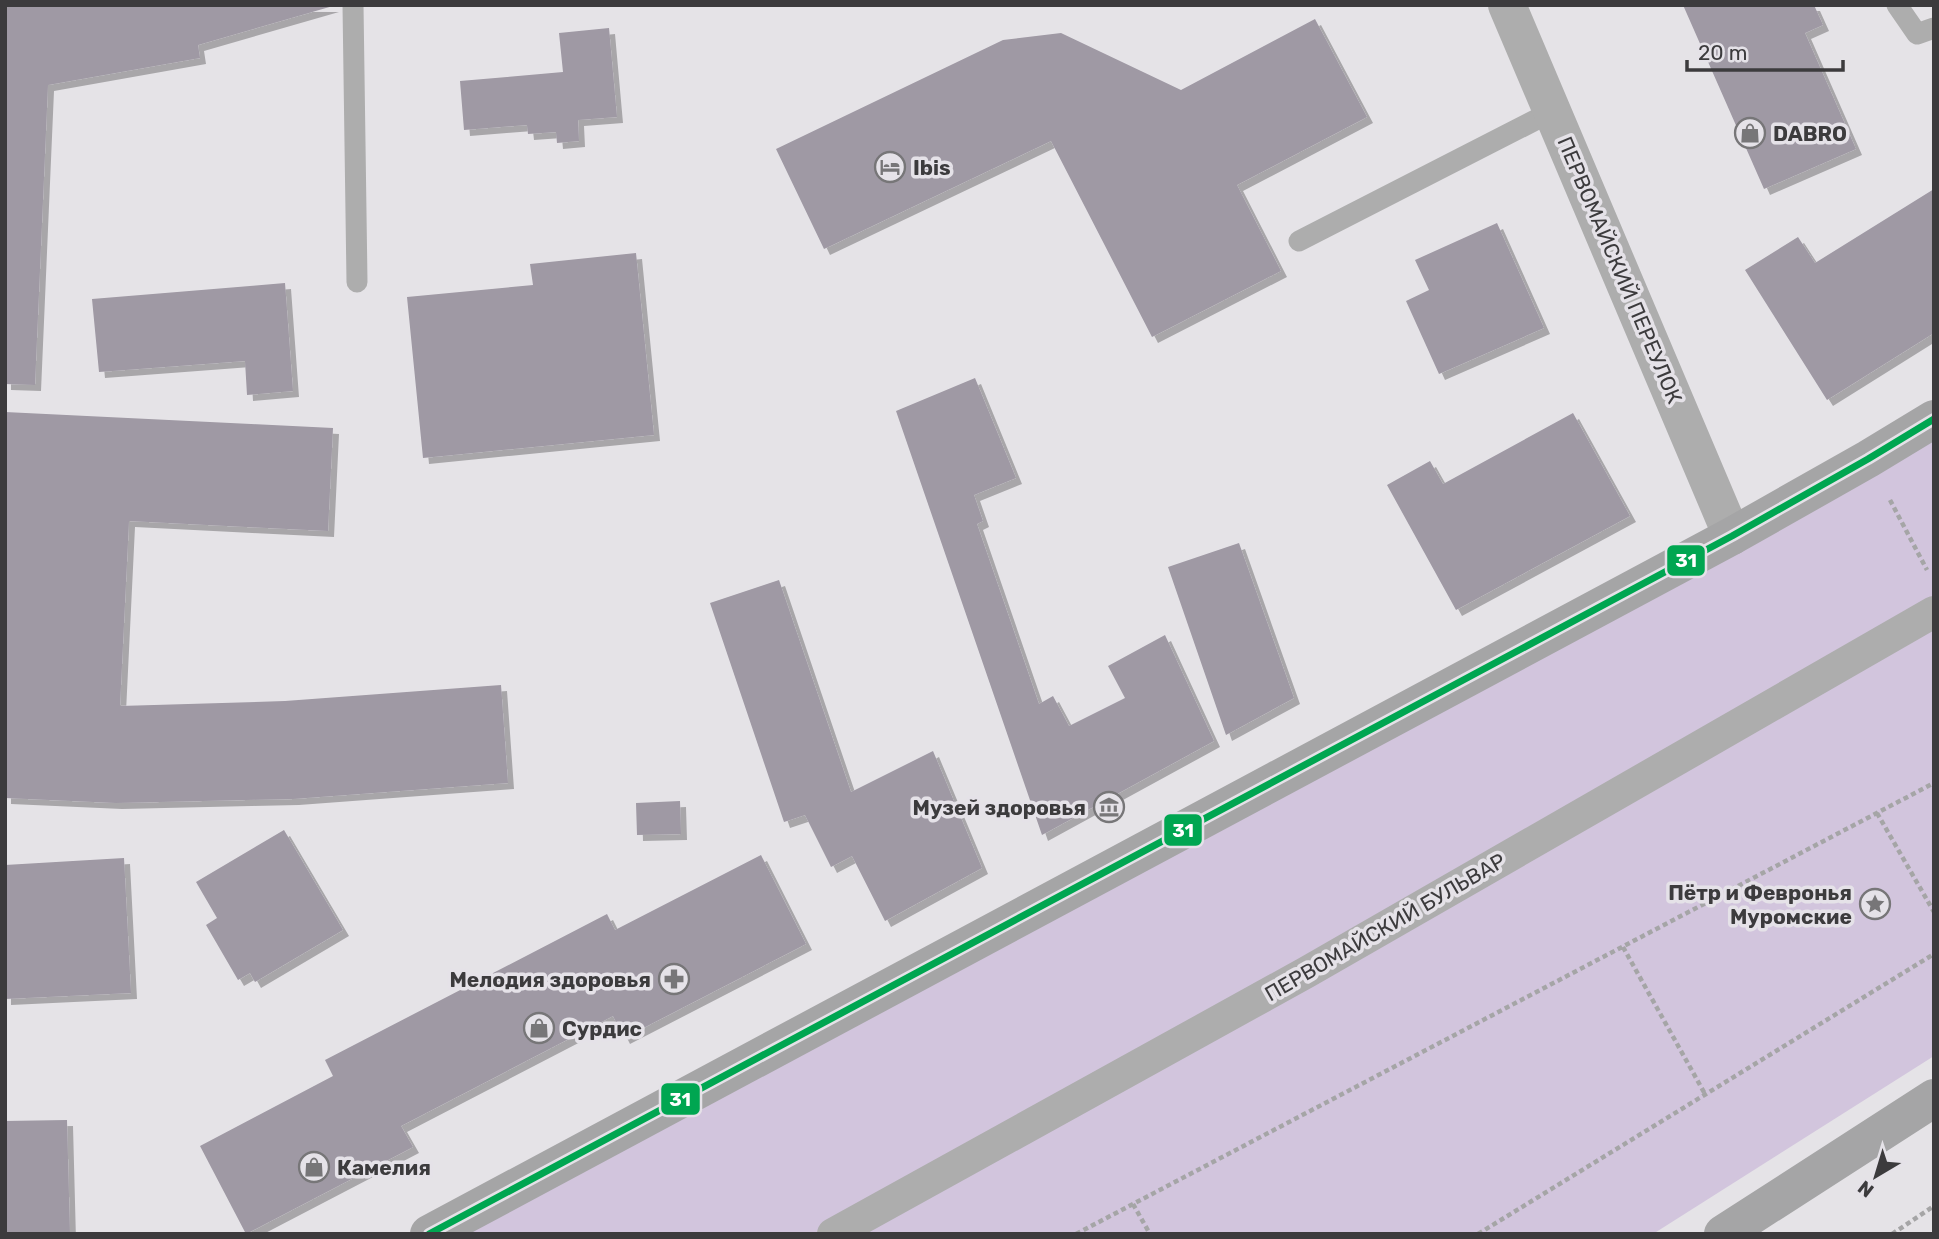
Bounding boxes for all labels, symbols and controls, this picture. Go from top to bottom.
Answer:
scale bar [1687,28,1843,72]
text: 20 m [1698,40,1747,65]
shop icon: DABRO [1733,116,1767,150]
place label: DABRO [1773,121,1847,146]
street label: ПЕРВОМАЙСКИЙ ПЕРЕУЛОК [1552,133,1688,407]
hotel icon: Ibis [873,150,907,184]
place label: Ibis [913,155,951,180]
line badge: 31 [1666,544,1706,577]
text: 31 [1675,549,1697,572]
museum icon: Музей здоровья [1092,790,1126,824]
place label: Музей здоровья [913,795,1086,820]
line badge: 31 [1163,813,1203,847]
text: 31 [1172,819,1194,842]
street label: ПЕРВОМАЙСКИЙ БУЛЬВАР [1260,848,1510,1006]
place label: Пётр и Февронья Муромские [1668,880,1852,929]
place icon: Пётр и Февронья Муромские [1858,887,1892,921]
pharmacy icon: Мелодия здоровья [657,962,691,996]
place label: Мелодия здоровья [449,967,651,992]
shop icon: Сурдис [522,1011,556,1045]
place label: Сурдис [562,1016,642,1041]
line badge: 31 [660,1082,701,1116]
text: 31 [669,1088,691,1111]
north arrow [1841,1141,1911,1211]
shop icon: Камелия [297,1150,331,1184]
place label: Камелия [337,1155,431,1180]
text: N [1853,1176,1878,1202]

